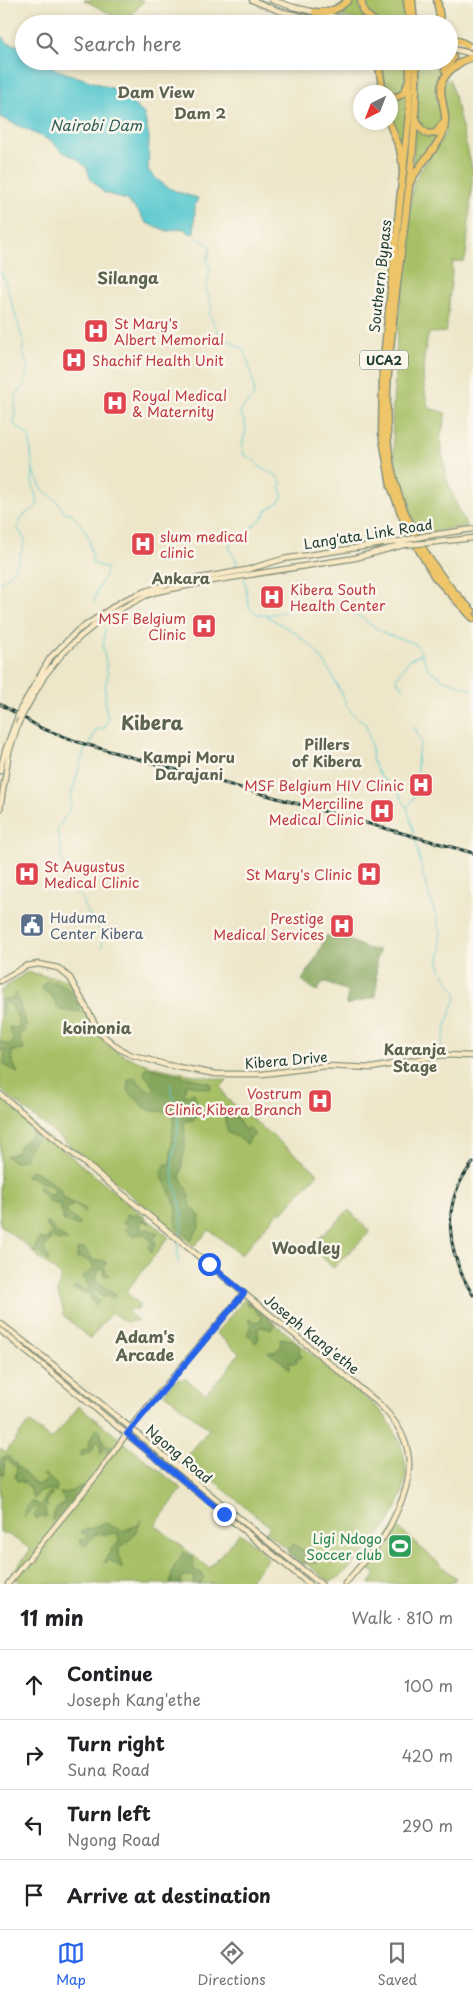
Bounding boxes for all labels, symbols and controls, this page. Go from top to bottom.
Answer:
search box [15,15,458,70]
icon: search [33,29,61,57]
text: Search here [73,29,182,57]
district label: Dam View [117,80,195,103]
north arrow [353,85,398,130]
district label: Dam 2 [174,101,227,124]
water label: Nairobi Dam [50,113,143,136]
street label: Southern Bypass [364,218,396,334]
district label: Silanga [97,265,159,289]
place label: St Mary's Albert Memorial [114,313,224,350]
hospital icon: St Mary's Albert Memorial [83,318,109,344]
hospital icon: Shachif Health Unit [61,347,87,373]
place label: Shachif Health Unit [92,350,224,371]
road number: UCA2 [360,350,408,370]
place label: Royal Medical & Maternity [132,385,227,422]
hospital icon: Royal Medical & Maternity [102,390,128,416]
street label: Lang'ata Link Road [302,513,434,555]
place label: slum medical clinic [160,526,248,563]
hospital icon: slum medical clinic [130,531,156,557]
district label: Ankara [152,566,211,589]
place label: Kibera South Health Center [290,579,386,616]
hospital icon: Kibera South Health Center [259,584,285,610]
place label: MSF Belgium Clinic [98,608,186,645]
hospital icon: MSF Belgium Clinic [191,613,217,639]
district label: Kibera [121,708,183,736]
district label: Pillers of Kibera [292,732,363,772]
district label: Kampi Moru Darajani [143,745,235,785]
hospital icon: MSF Belgium HIV Clinic [408,772,434,798]
place label: MSF Belgium HIV Clinic [244,775,404,796]
place label: Merciline Medical Clinic [269,793,364,830]
hospital icon: Merciline Medical Clinic [369,798,395,824]
place label: St Augustus Medical Clinic [44,856,139,893]
hospital icon: St Augustus Medical Clinic [14,861,40,887]
hospital icon: St Mary's Clinic [356,861,382,887]
place label: St Mary's Clinic [246,864,352,885]
place label: Huduma Center Kibera [50,907,144,944]
place label: Prestige Medical Services [213,908,324,945]
public building icon: Huduma Center Kibera [19,912,45,938]
hospital icon: Prestige Medical Services [329,913,355,939]
district label: koinonia [62,1015,132,1039]
district label: Karanja Stage [384,1037,446,1077]
street label: Kibera Drive [244,1046,328,1074]
place label: Vostrum Clinic,Kibera Branch [165,1083,302,1120]
hospital icon: Vostrum Clinic,Kibera Branch [307,1088,333,1114]
district label: Woodley [272,1235,340,1259]
route start [198,1253,221,1276]
street label: Joseph Kang'ethe [260,1289,364,1379]
district label: Adam's Arcade [115,1324,175,1366]
street label: Ngong Road [141,1420,217,1488]
route end [213,1503,236,1526]
place label: Ligi Ndogo Soccer club [306,1528,382,1565]
sports icon: Ligi Ndogo Soccer club [387,1533,413,1559]
text: 11 min [20,1601,84,1633]
text: Walk · 810 m [352,1605,453,1629]
text: Continue [67,1659,153,1687]
icon: ahead [20,1671,48,1699]
text: 100 m [404,1673,453,1697]
text: Joseph Kang'ethe [67,1687,201,1711]
text: Turn right [67,1729,165,1757]
icon: right [20,1741,48,1769]
text: 420 m [402,1743,453,1767]
text: Suna Road [67,1757,150,1781]
text: Turn left [67,1799,151,1827]
icon: left [20,1811,48,1839]
text: 290 m [402,1813,453,1837]
text: Ngong Road [67,1827,160,1851]
icon: arrive [20,1881,48,1909]
text: Arrive at destination [67,1881,271,1909]
tab: Map [56,1939,86,1990]
tab: Directions [198,1939,266,1990]
tab: Saved [377,1939,417,1990]

